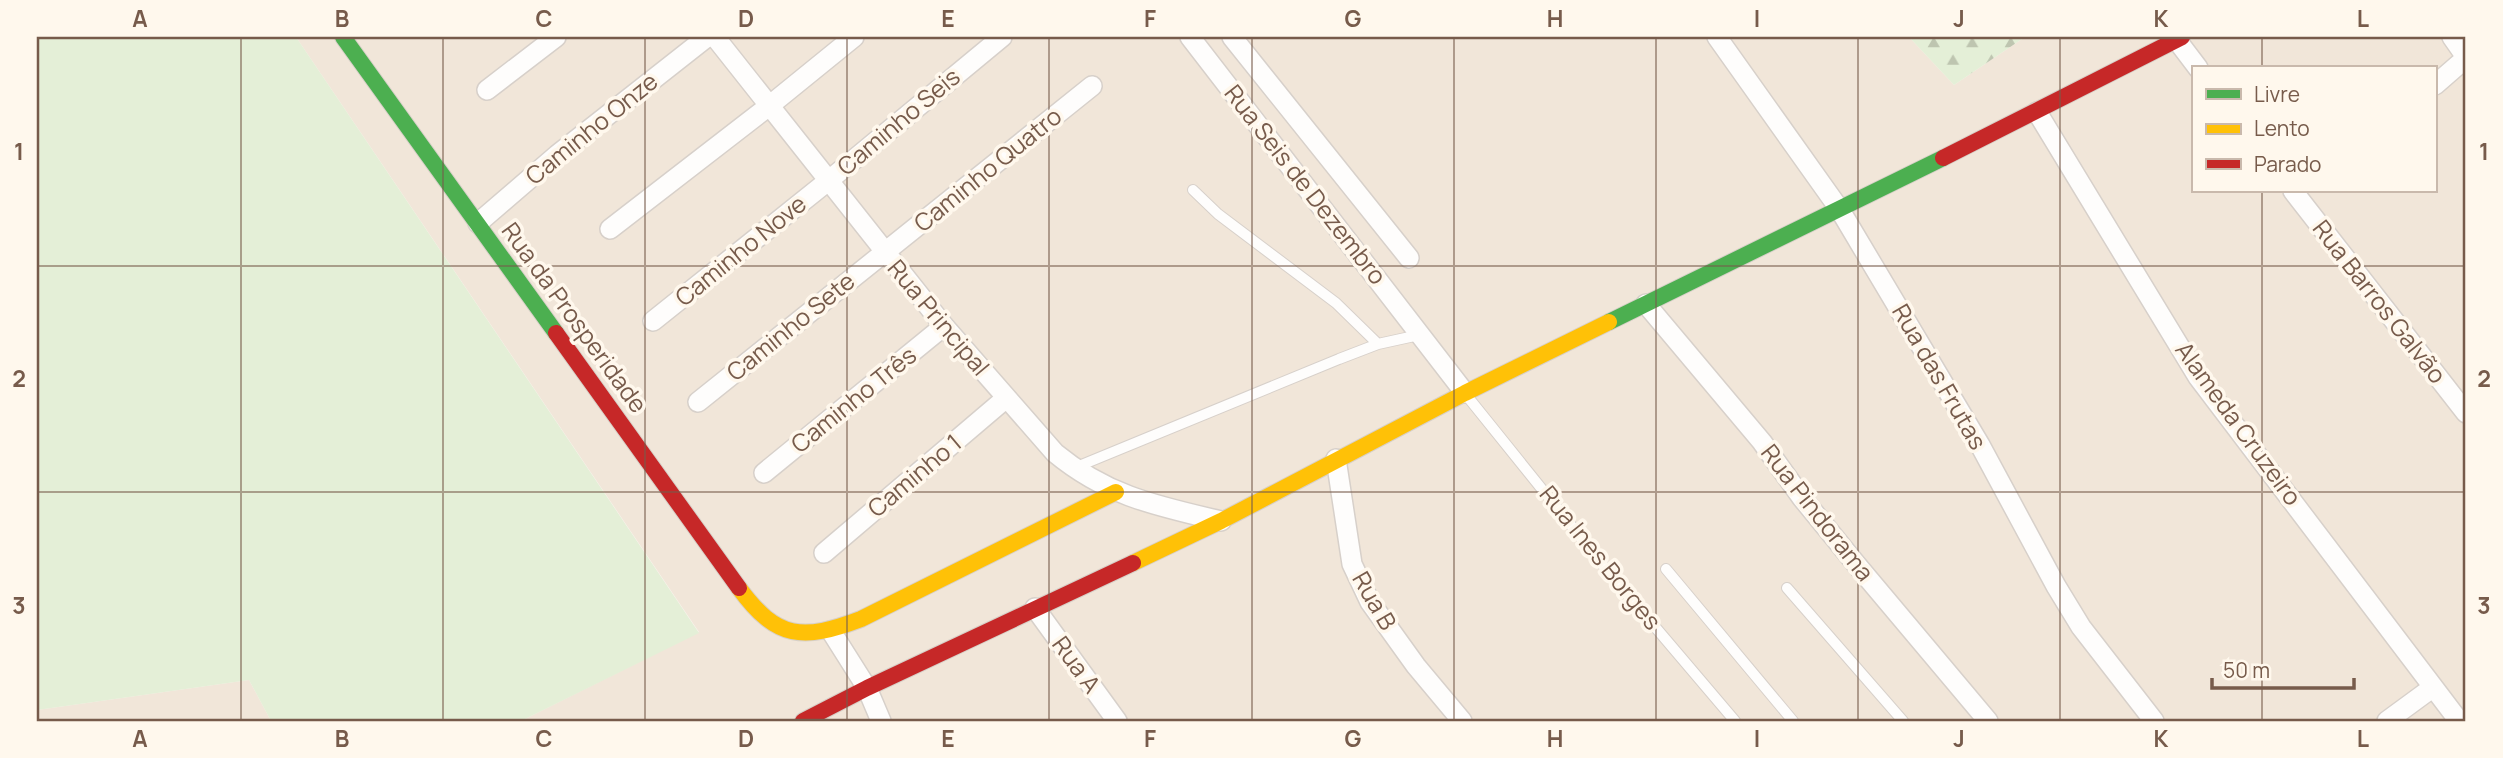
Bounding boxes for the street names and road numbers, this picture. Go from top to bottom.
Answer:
street label: Caminho Seis [830,60,966,182]
street label: Caminho Onze [518,64,664,191]
street label: Rua Seis de Dezembro [1218,77,1395,291]
street label: Caminho Quatro [906,99,1068,239]
street label: Caminho Nove [668,187,813,313]
street label: Rua Barros Galvão [2306,213,2454,390]
street label: Rua da Prosperidade [495,215,655,419]
street label: Rua Principal [881,252,997,382]
street label: Caminho Sete [719,264,861,388]
street label: Rua das Frutas [1885,297,1995,455]
street label: Alameda Cruzeiro [2169,335,2310,512]
street label: Caminho Três [783,338,923,460]
street label: Caminho 1 [860,426,968,524]
street label: Rua Pindorama [1754,437,1882,587]
street label: Rua Ines Borges [1533,478,1670,636]
street label: Rua B [1345,565,1405,635]
street label: Rua A [1045,629,1109,699]

